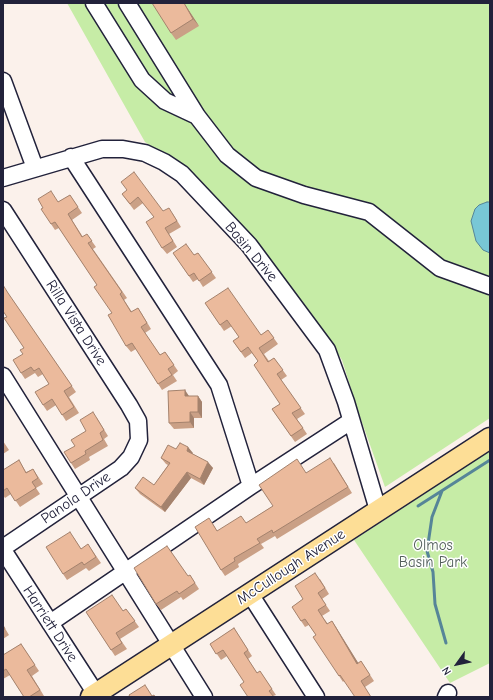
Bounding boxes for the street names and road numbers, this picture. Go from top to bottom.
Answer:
street label: Basin Drive [221,219,281,285]
street label: Rilla Vista Drive [42,277,110,369]
street label: Panola Drive [38,468,114,528]
street label: McCullough Avenue [233,525,349,609]
street label: Harriett Drive [19,582,81,666]

